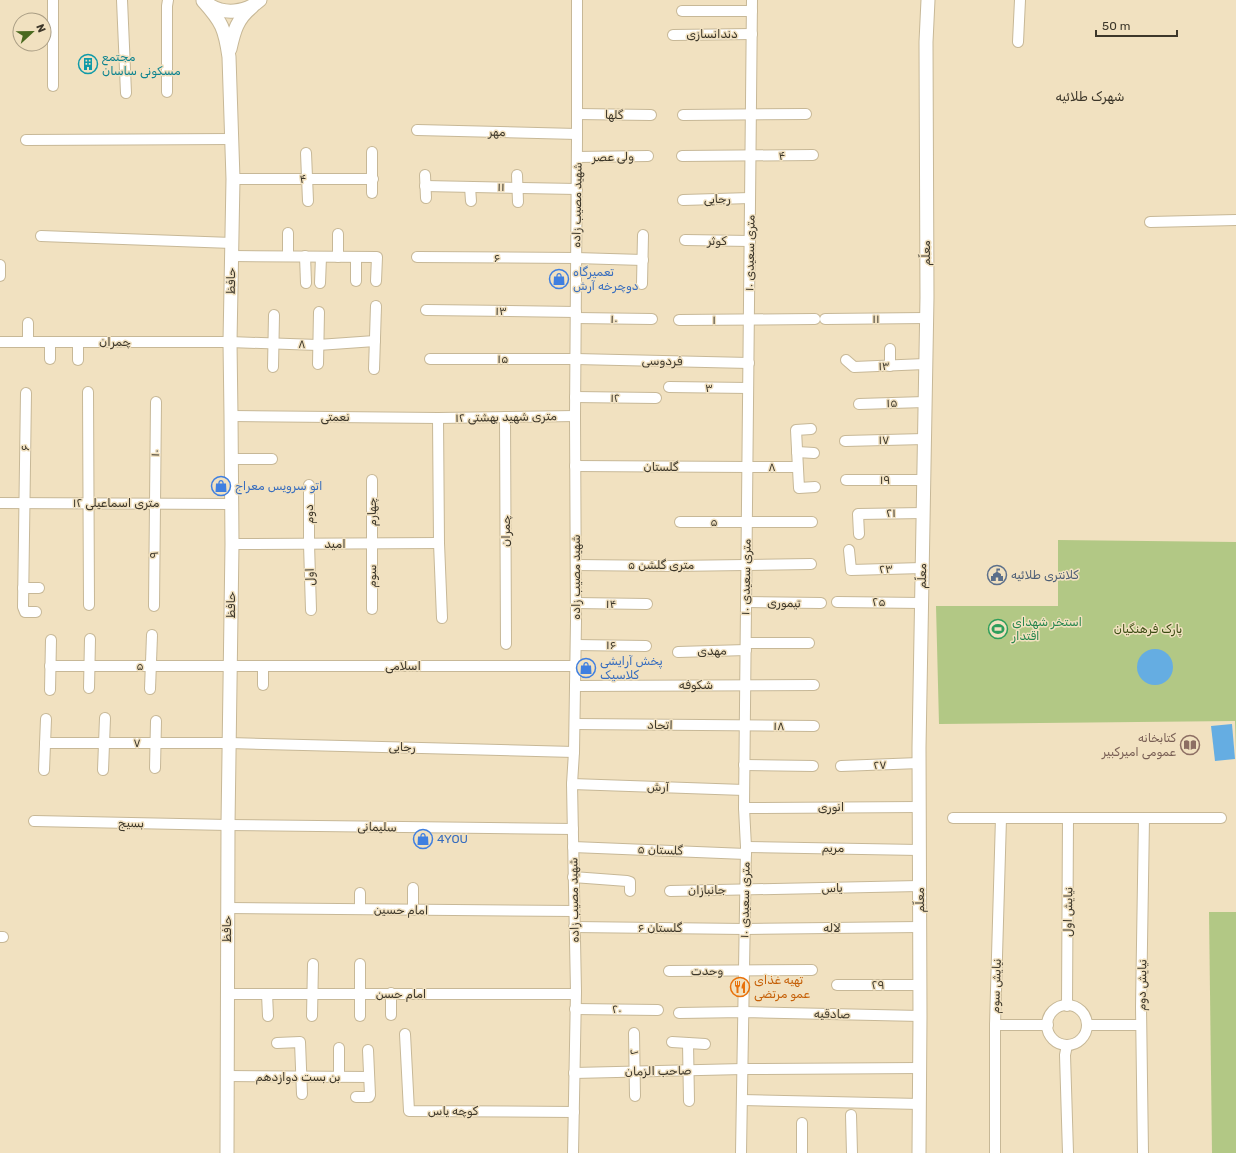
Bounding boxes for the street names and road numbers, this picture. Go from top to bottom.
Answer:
street label: دندانسازی [686,27,738,42]
street label: گلها [605,108,624,122]
street label: مهر [487,125,506,140]
street label: ۴ [779,149,786,163]
street label: ولی عصر [591,150,634,165]
street label: شهید مصیب زاده [569,162,586,248]
street label: ۴ [300,172,307,186]
street label: ۱۱ [497,180,505,194]
street label: رجایی [703,192,731,207]
street label: ۱۰ متری سعیدی [742,214,759,291]
street label: کوثر [706,234,727,249]
street label: معلّم [917,240,934,266]
street label: ۶ [494,251,500,265]
street label: حافظ [224,268,238,294]
street label: ۱۳ [495,304,507,318]
street label: ۱۰ [610,312,618,326]
street label: ۱۱ [872,312,880,326]
street label: ۱ [712,313,716,327]
street label: چمران [99,335,131,350]
street label: ۸ [298,337,306,351]
street label: ۱۵ [497,352,509,366]
street label: فردوسی [641,354,683,369]
street label: ۱۳ [878,359,890,373]
street label: ۳ [705,381,713,395]
street label: ۱۲ [610,391,620,405]
street label: ۱۵ [886,396,898,410]
street label: ۱۲ متری شهید بهشتی [455,409,557,426]
street label: نعمتی [320,410,350,425]
street label: ۱۷ [878,433,890,447]
street label: ۶ [18,445,32,451]
street label: ۱۰ [148,449,162,457]
street label: گلستان [644,460,679,474]
street label: ۸ [768,460,776,474]
street label: ۱۹ [880,473,890,487]
street label: ۱۲ متری اسماعیلی [73,496,160,511]
street label: چهارم [365,498,381,526]
street label: دوم [302,504,318,524]
street label: ۲۱ [886,506,896,520]
street label: چمران [499,515,514,547]
street label: ۵ [710,515,718,529]
street label: شهید مصیب زاده [569,534,584,620]
street label: امید [324,537,346,551]
street label: ۱۰ متری سعیدی [738,538,755,615]
street label: ۹ [147,552,161,558]
street label: ۵ متری گلشن [628,558,695,573]
street label: ۲۳ [879,562,893,576]
street label: معلّم [913,563,930,589]
street label: سوم [365,564,381,588]
street label: اول [303,568,318,586]
street label: حافظ [224,592,238,618]
street label: ۲۵ [872,595,886,609]
street label: تیموری [767,596,801,611]
street label: ۱۴ [606,597,617,611]
street label: ۱۶ [606,638,616,652]
street label: مهدی [697,644,727,658]
street label: ۵ [136,659,144,673]
street label: اسلامی [385,659,421,674]
street label: شکوفه [679,678,713,693]
street label: اتحاد [647,718,673,732]
street label: ۱۸ [773,719,785,733]
street label: ۷ [133,736,141,750]
street label: رجایی [388,740,416,755]
street label: ۲۷ [873,758,887,772]
street label: آرش [647,780,670,795]
street label: انوری [818,800,844,815]
street label: بسیج [118,816,144,832]
street label: سلیمانی [357,820,397,835]
street label: مریم [822,841,845,856]
street label: گلستان ۵ [637,842,684,858]
street label: شهید مصیب زاده [566,857,583,943]
street label: ۱۰ متری سعیدی [737,861,754,938]
street label: یاس [821,881,843,895]
street label: جانبازان [688,883,726,898]
street label: معلّم [911,887,928,913]
street label: نیایش اول [1061,887,1076,937]
street label: امام حسین [374,903,428,919]
street label: حافظ [220,916,234,942]
street label: گلستان ۶ [638,921,683,935]
street label: لاله [823,921,841,935]
street label: نیایش سوم [988,958,1006,1014]
street label: نیایش دوم [1135,959,1151,1011]
street label: وحدت [691,964,724,979]
street label: ۲۹ [872,978,884,992]
street label: امام حسن [376,987,426,1003]
street label: ۲۰ [612,1002,622,1016]
street label: صادقیه [814,1007,850,1021]
street label: ۲ [627,1049,641,1055]
street label: صاحب الزمان [625,1063,691,1080]
street label: بن بست دوازدهم [255,1070,341,1085]
street label: کوچه یاس [428,1104,479,1119]

